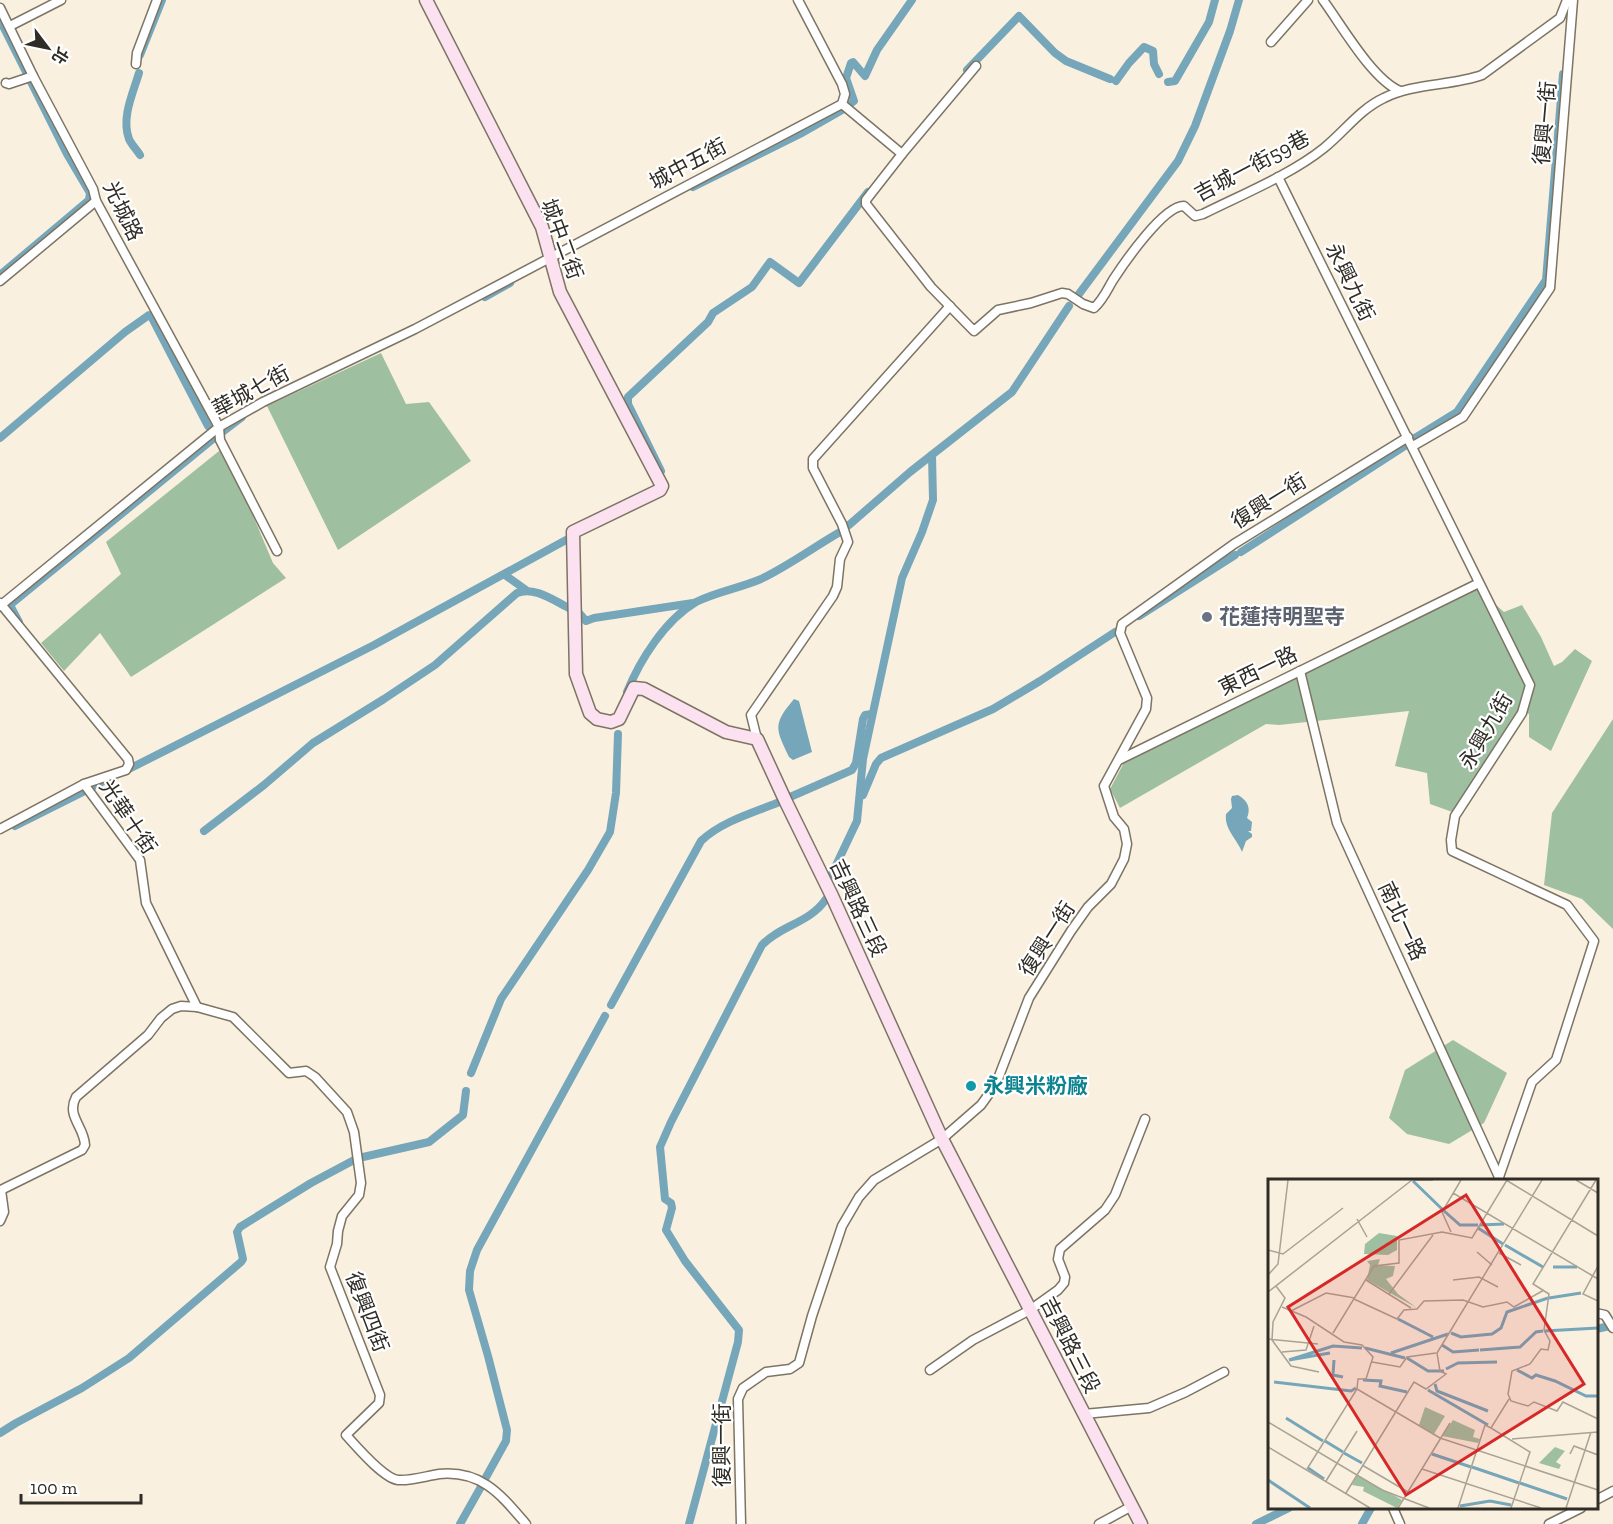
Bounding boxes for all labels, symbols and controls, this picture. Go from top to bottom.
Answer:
north arrow [18,18,78,78]
text: 北 [48,44,73,68]
street label: 復興一街 [1528,80,1561,166]
street label: 吉城一街59巷 [1190,125,1314,206]
street label: 城中五街 [645,133,731,194]
street label: 光城路 [98,177,148,245]
street label: 城中二街 [536,195,589,283]
street label: 永興九街 [1321,239,1380,325]
street label: 華城七街 [208,360,294,421]
street label: 復興一街 [1226,468,1311,533]
place label: 花蓮持明聖寺 [1219,604,1345,629]
marker: 花蓮持明聖寺 [1200,610,1214,624]
street label: 東西一路 [1215,641,1301,700]
street label: 永興九街 [1454,688,1517,773]
street label: 光華十街 [95,775,162,859]
street label: 吉興路三段 [825,855,892,961]
street label: 南北一路 [1373,877,1432,964]
street label: 復興一街 [1013,897,1080,981]
place label: 永興米粉廠 [983,1073,1088,1098]
marker: 永興米粉廠 [964,1079,978,1093]
inset map [1268,1179,1598,1509]
street label: 復興四街 [341,1268,394,1356]
street label: 吉興路三段 [1035,1292,1105,1397]
street label: 復興一街 [709,1403,734,1487]
scale bar [21,1467,141,1505]
text: 100 m [30,1477,78,1499]

